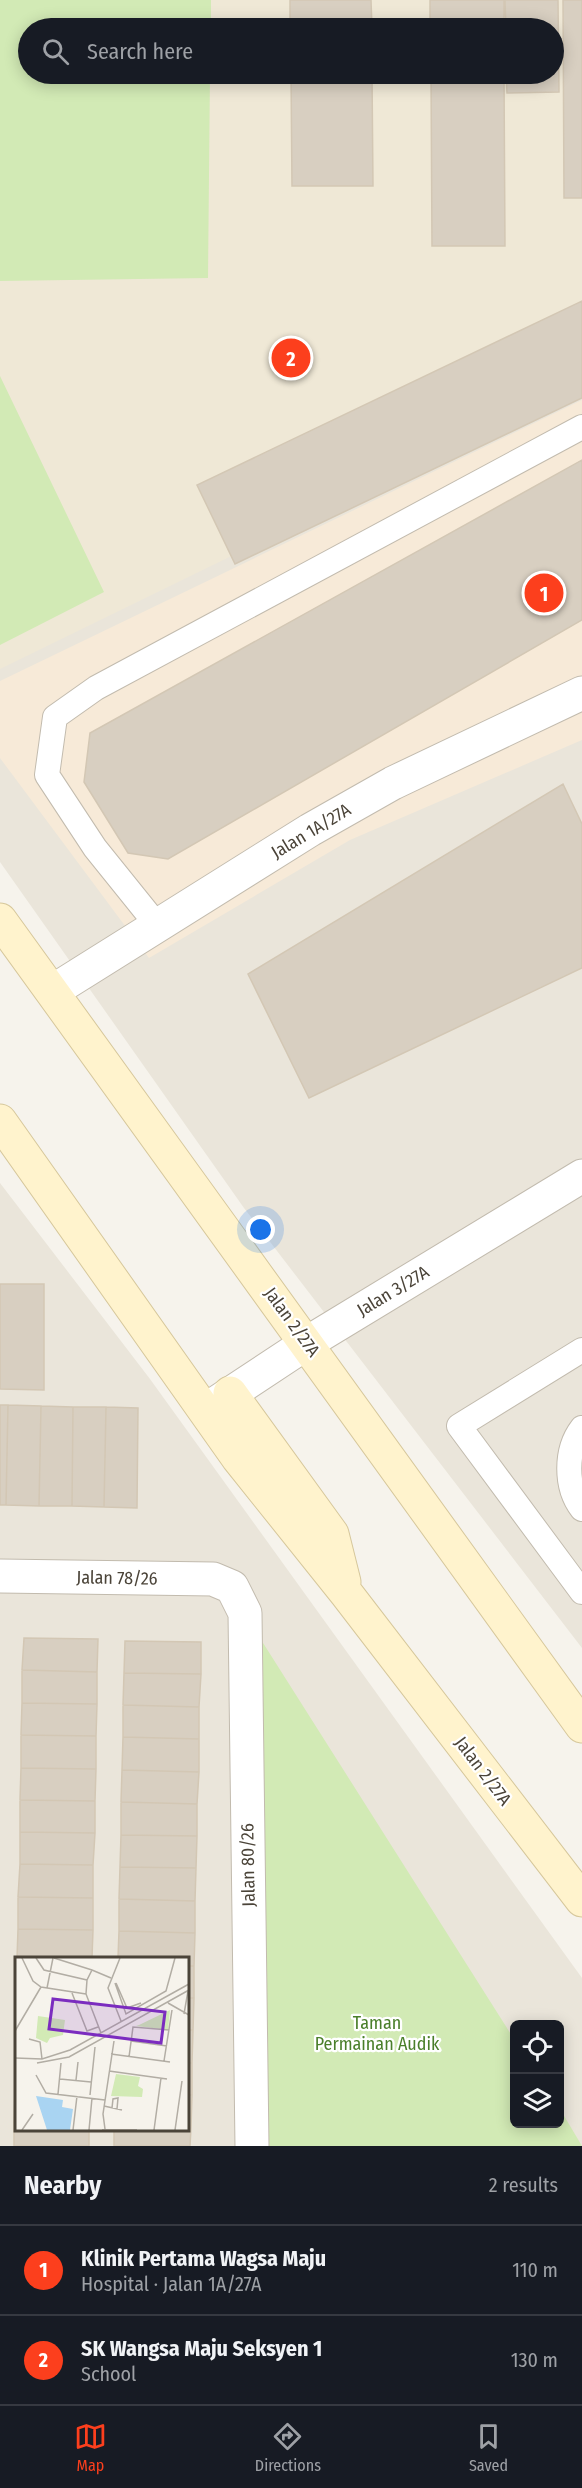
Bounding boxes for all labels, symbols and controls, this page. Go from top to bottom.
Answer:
search box [18,18,564,84]
icon: search [39,35,72,68]
text: Search here [87,38,193,65]
pin: 2 [272,336,310,380]
pin: 1 [524,570,564,616]
street label: Jalan 1A/27A [267,798,355,863]
your location [246,1215,275,1244]
street label: Jalan 3/27A [353,1261,434,1321]
street label: Jalan 2/27A [259,1283,325,1361]
street label: Jalan 78/26 [76,1566,158,1590]
street label: Jalan 2/27A [450,1732,516,1810]
street label: Jalan 80/26 [236,1823,260,1907]
inset map [15,1957,189,2131]
park label: Taman Permainan Audik [315,2012,440,2055]
map controls [510,2020,564,2128]
button: locate [510,2020,564,2074]
button: layers [510,2074,564,2128]
text: Nearby [24,2170,101,2201]
text: 2 results [489,2173,558,2197]
text: Klinik Pertama Wagsa Maju [81,2245,326,2272]
text: 1 [39,2258,48,2282]
text: 110 m [512,2258,558,2282]
text: Hospital · Jalan 1A/27A [81,2272,262,2296]
text: SK Wangsa Maju Seksyen 1 [81,2335,322,2362]
text: 2 [39,2348,48,2372]
text: 130 m [511,2348,558,2372]
text: School [81,2362,136,2386]
tab: Map [74,2420,107,2475]
tab: Directions [255,2420,321,2475]
tab: Saved [469,2420,508,2475]

